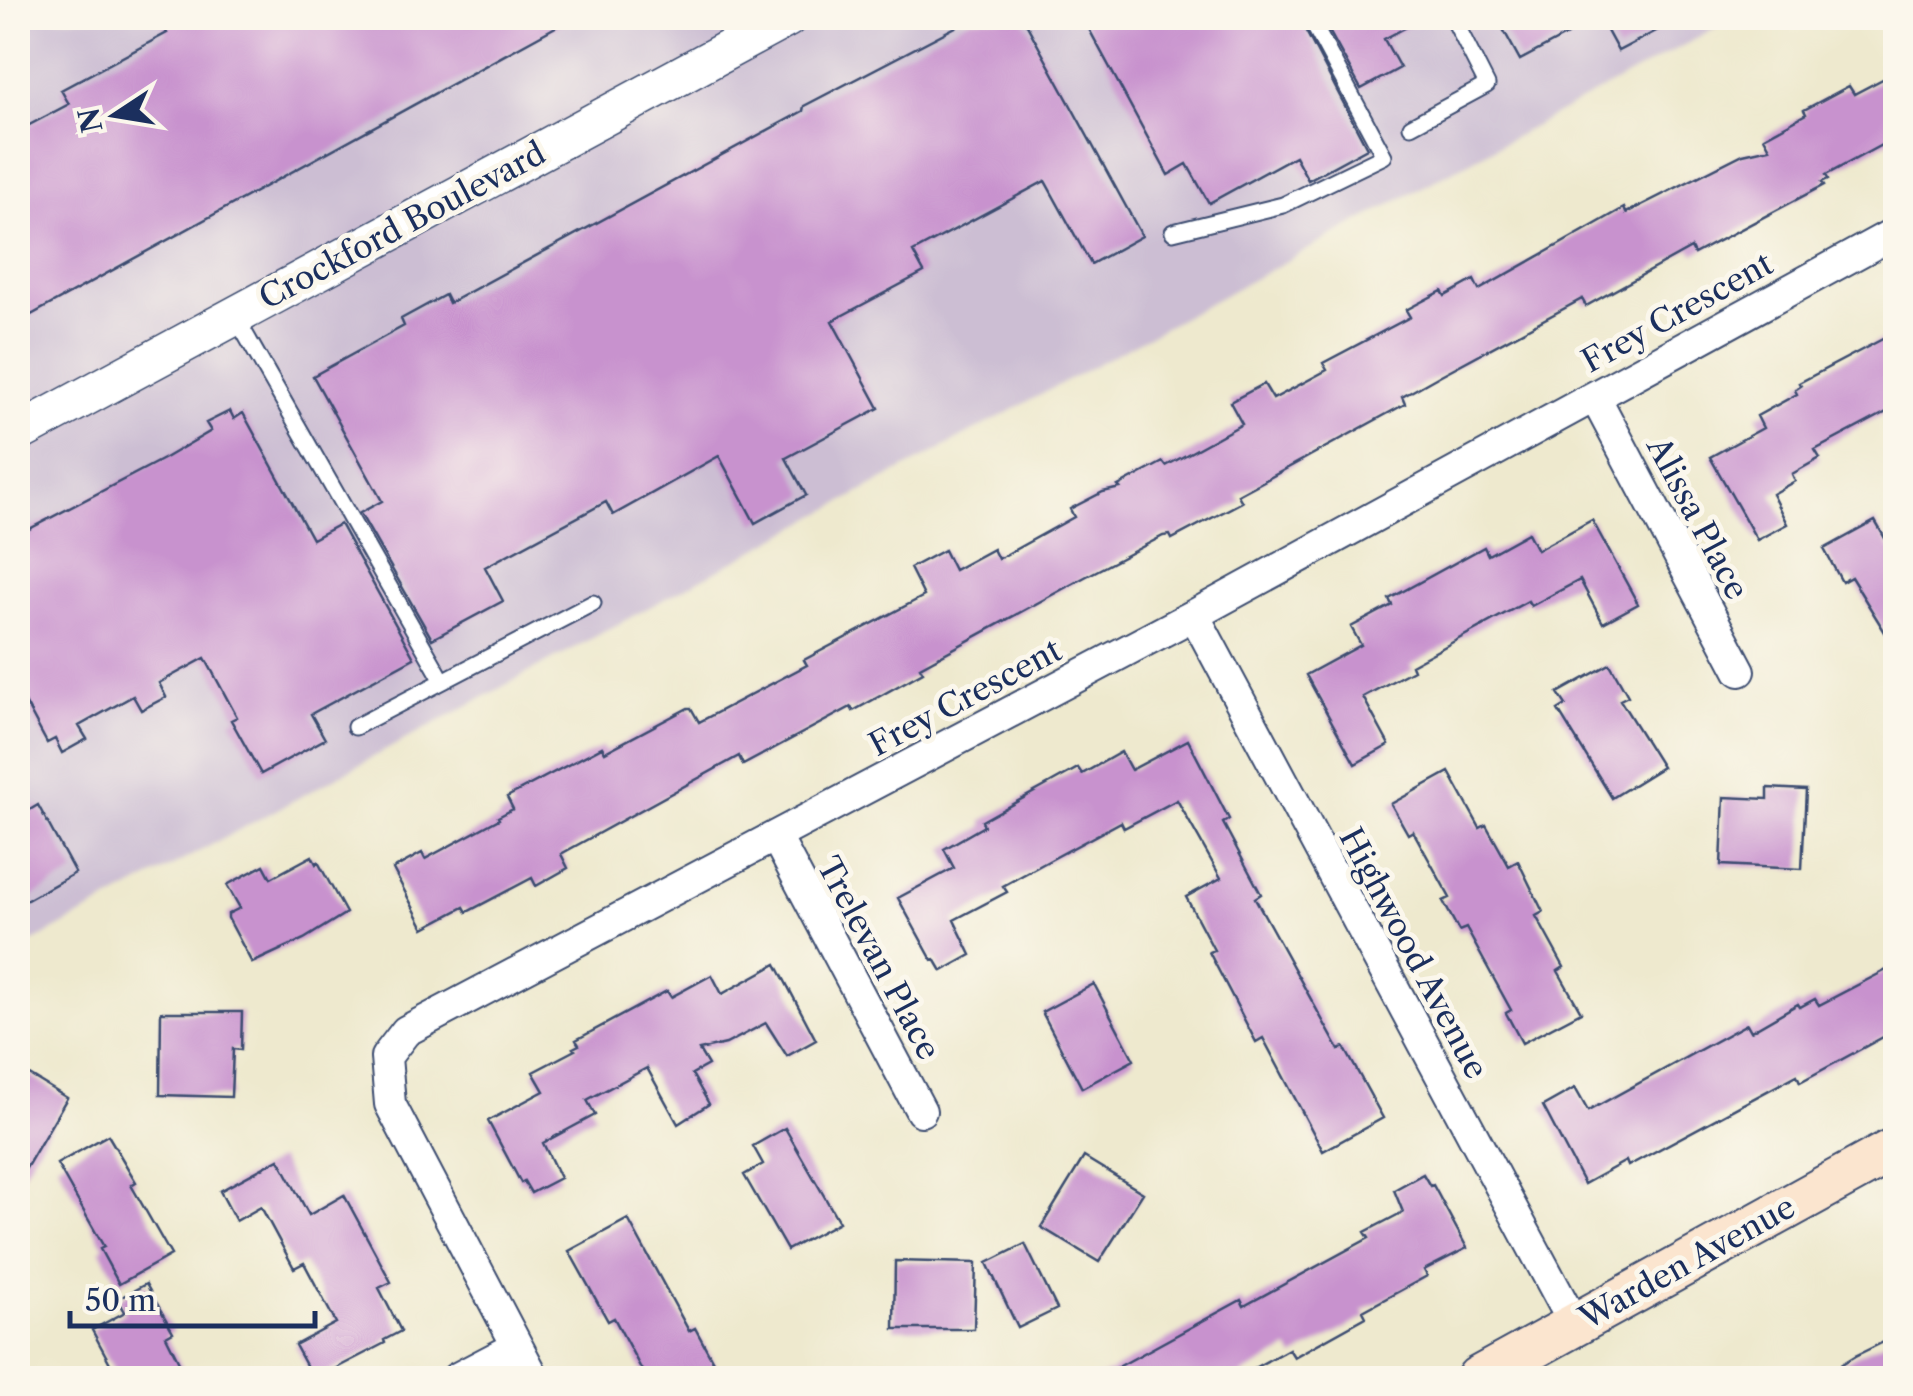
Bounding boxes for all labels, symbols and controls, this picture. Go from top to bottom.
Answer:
north arrow [65,65,165,165]
text: N [71,105,110,136]
street label: Crockford Boulevard [252,133,552,317]
street label: Frey Crescent [1575,243,1780,380]
street label: Alissa Place [1639,429,1757,606]
street label: Frey Crescent [862,630,1068,764]
street label: Highwood Avenue [1331,821,1497,1085]
street label: Trelevan Place [809,850,949,1066]
street label: Warden Avenue [1571,1187,1802,1338]
scale bar [70,1266,315,1328]
text: 50 m [85,1282,156,1319]

